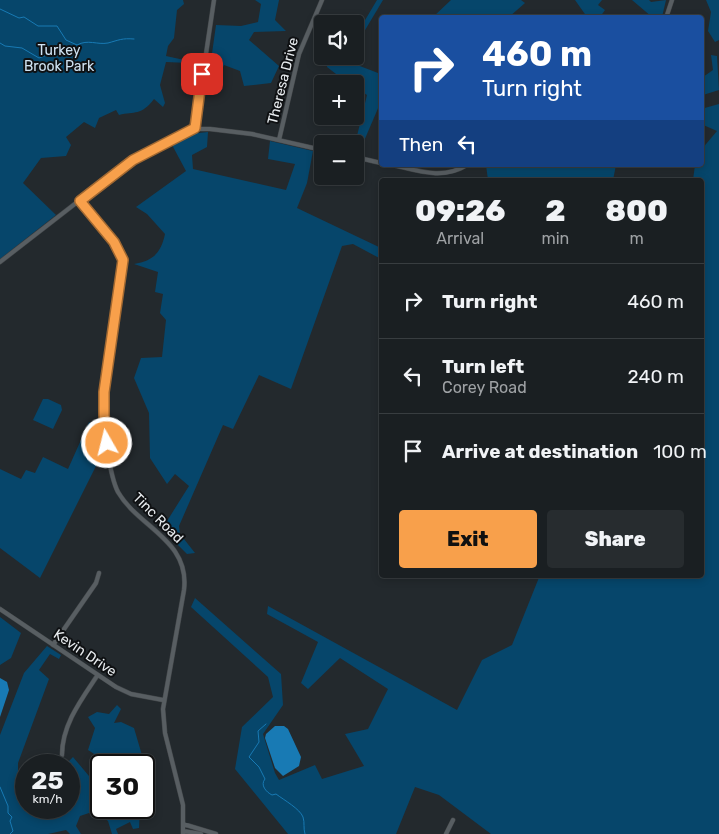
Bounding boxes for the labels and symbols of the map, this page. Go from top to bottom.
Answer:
street label: Theresa Drive [264,36,302,126]
park label: Turkey Brook Park [24,42,95,75]
pin [181,53,223,95]
position arrow [80,416,132,468]
street label: Tinc Road [129,489,187,547]
street label: Kevin Drive [50,626,120,680]
speed limit sign: 30 [90,754,155,819]

